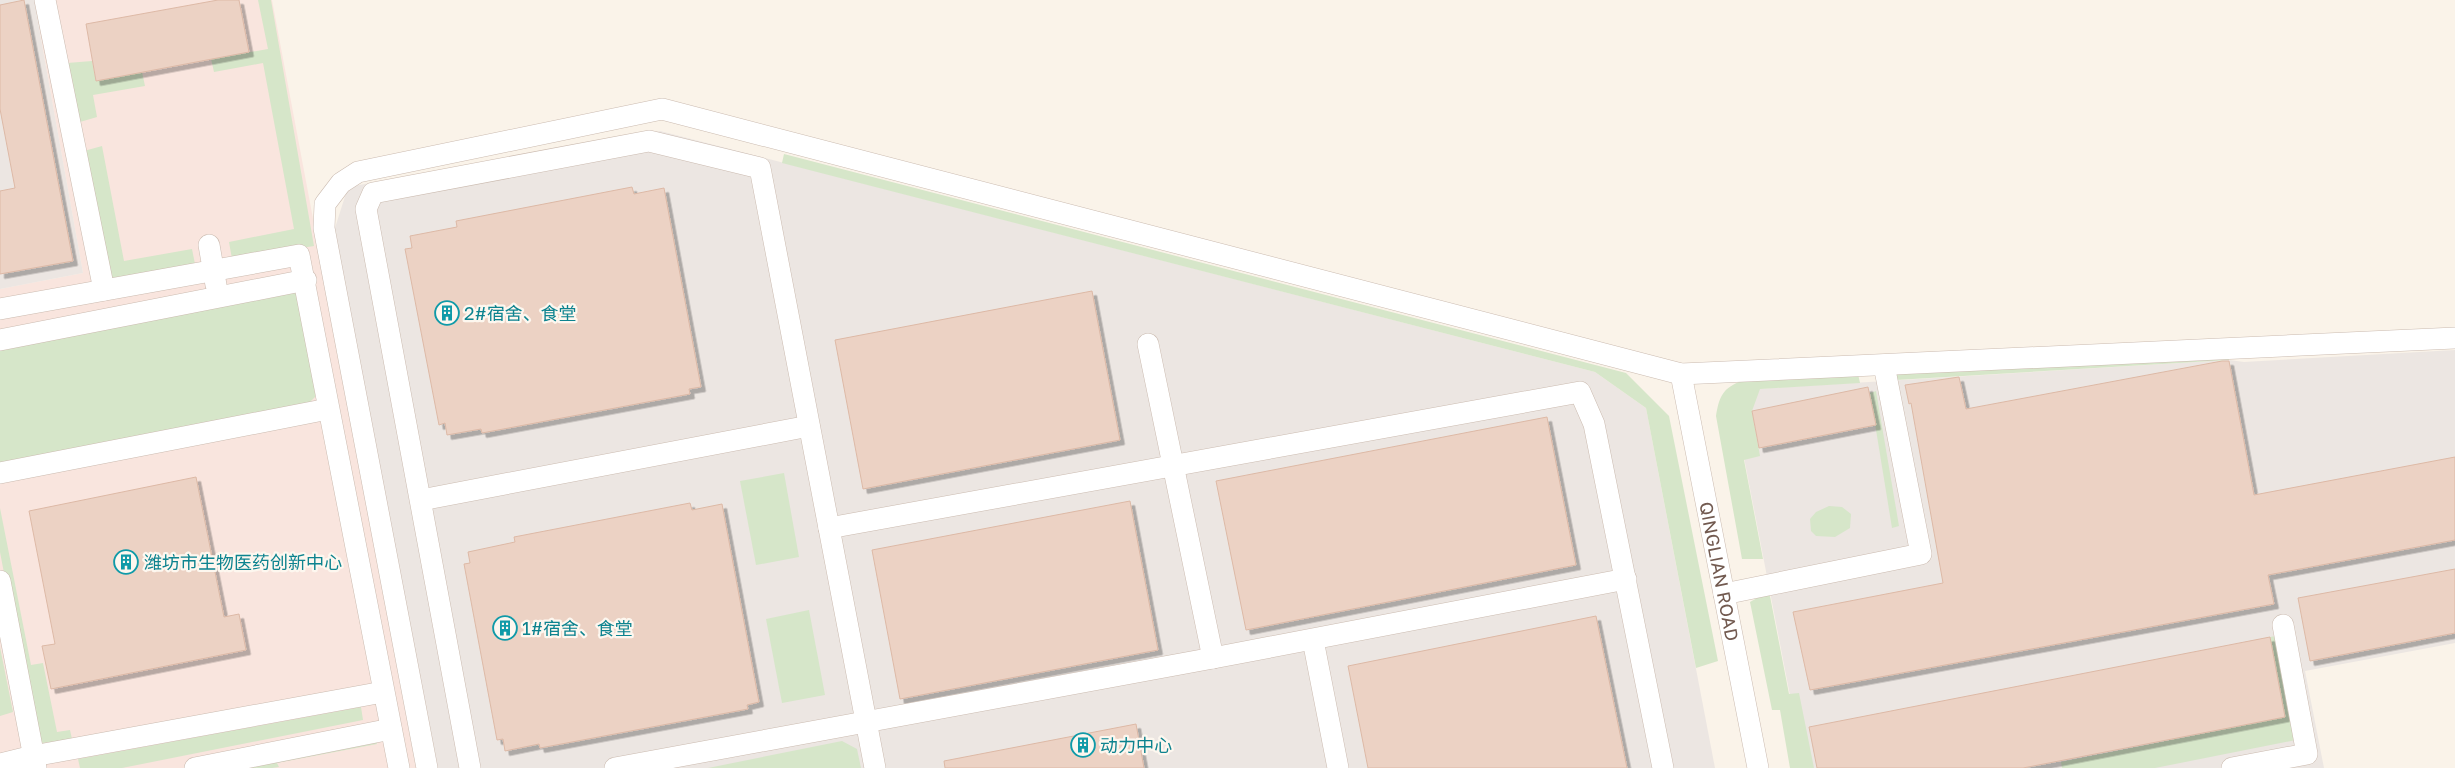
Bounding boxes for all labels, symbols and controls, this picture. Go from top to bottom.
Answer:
building icon: 2#宿舍、食堂 [434,300,460,326]
place label: 2#宿舍、食堂 [464,302,577,324]
street label: QINGLIAN ROAD [1695,500,1744,643]
building icon: 潍坊市生物医药创新中心 [113,549,139,575]
place label: 潍坊市生物医药创新中心 [144,551,342,573]
building icon: 1#宿舍、食堂 [492,615,518,641]
place label: 1#宿舍、食堂 [522,617,633,639]
building icon: 动力中心 [1070,732,1096,758]
place label: 动力中心 [1100,734,1172,756]

